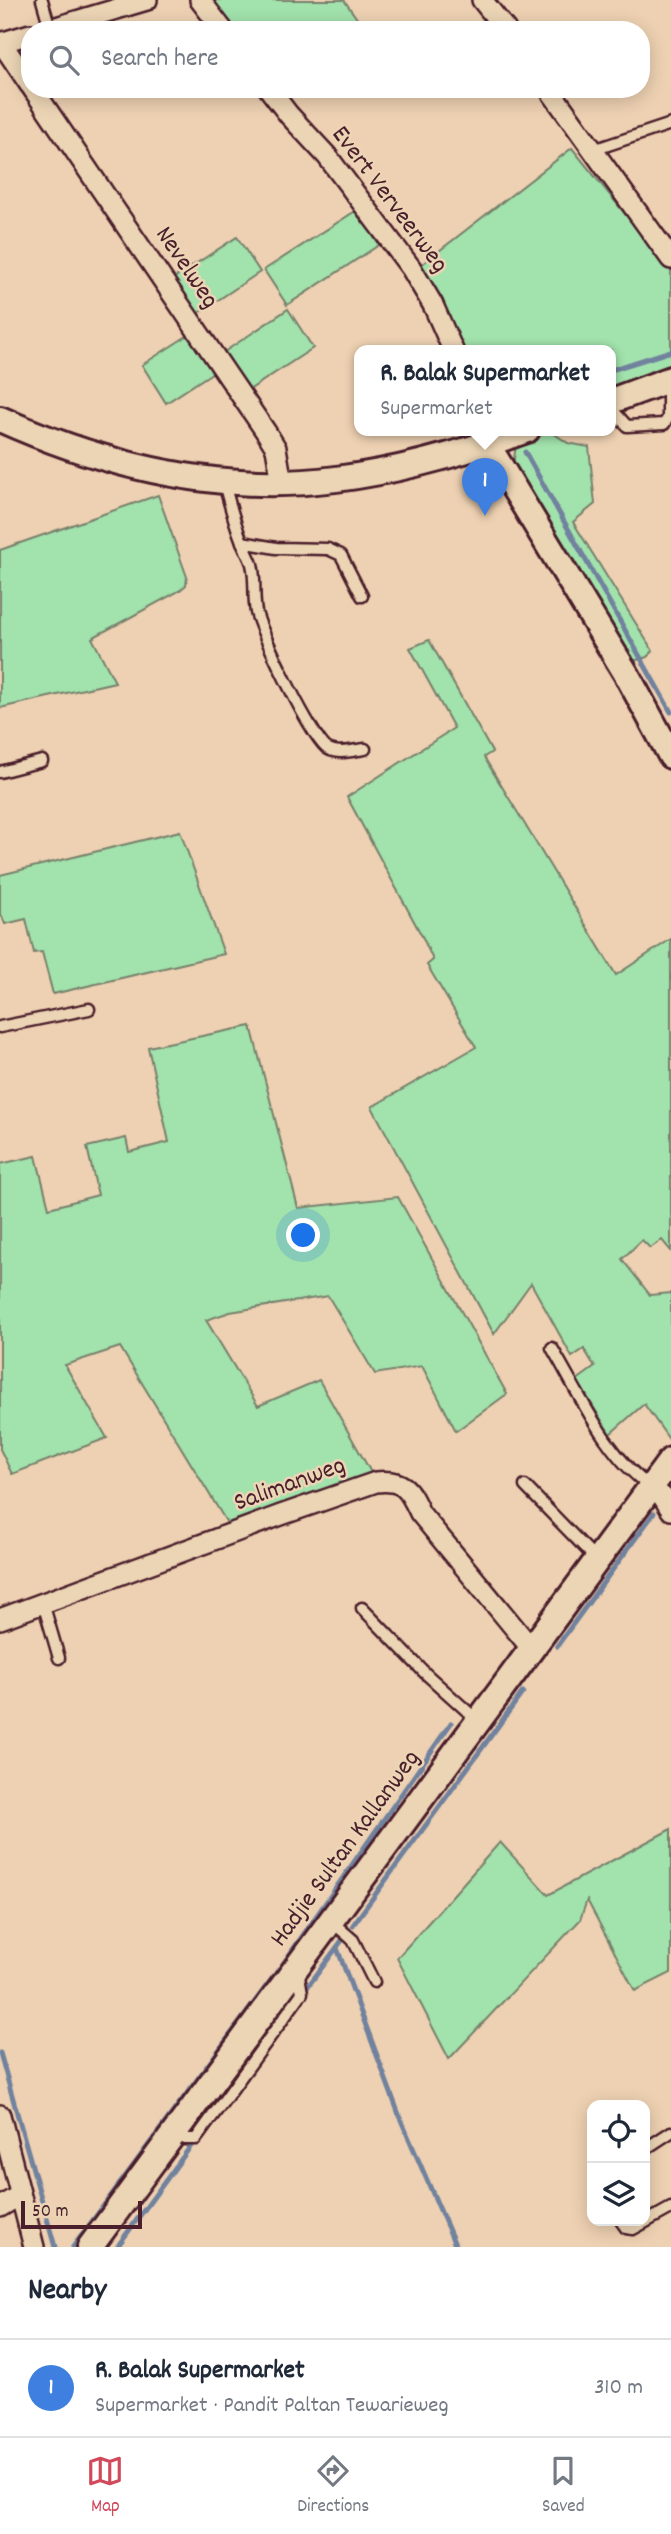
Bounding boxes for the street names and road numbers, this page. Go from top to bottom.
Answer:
street label: Evert Verveerweg [321,119,457,281]
street label: Nevelweg [145,219,227,317]
street label: Salimanweg [229,1448,351,1522]
street label: Hadjie Sultan Kallanweg [262,1743,430,1955]

